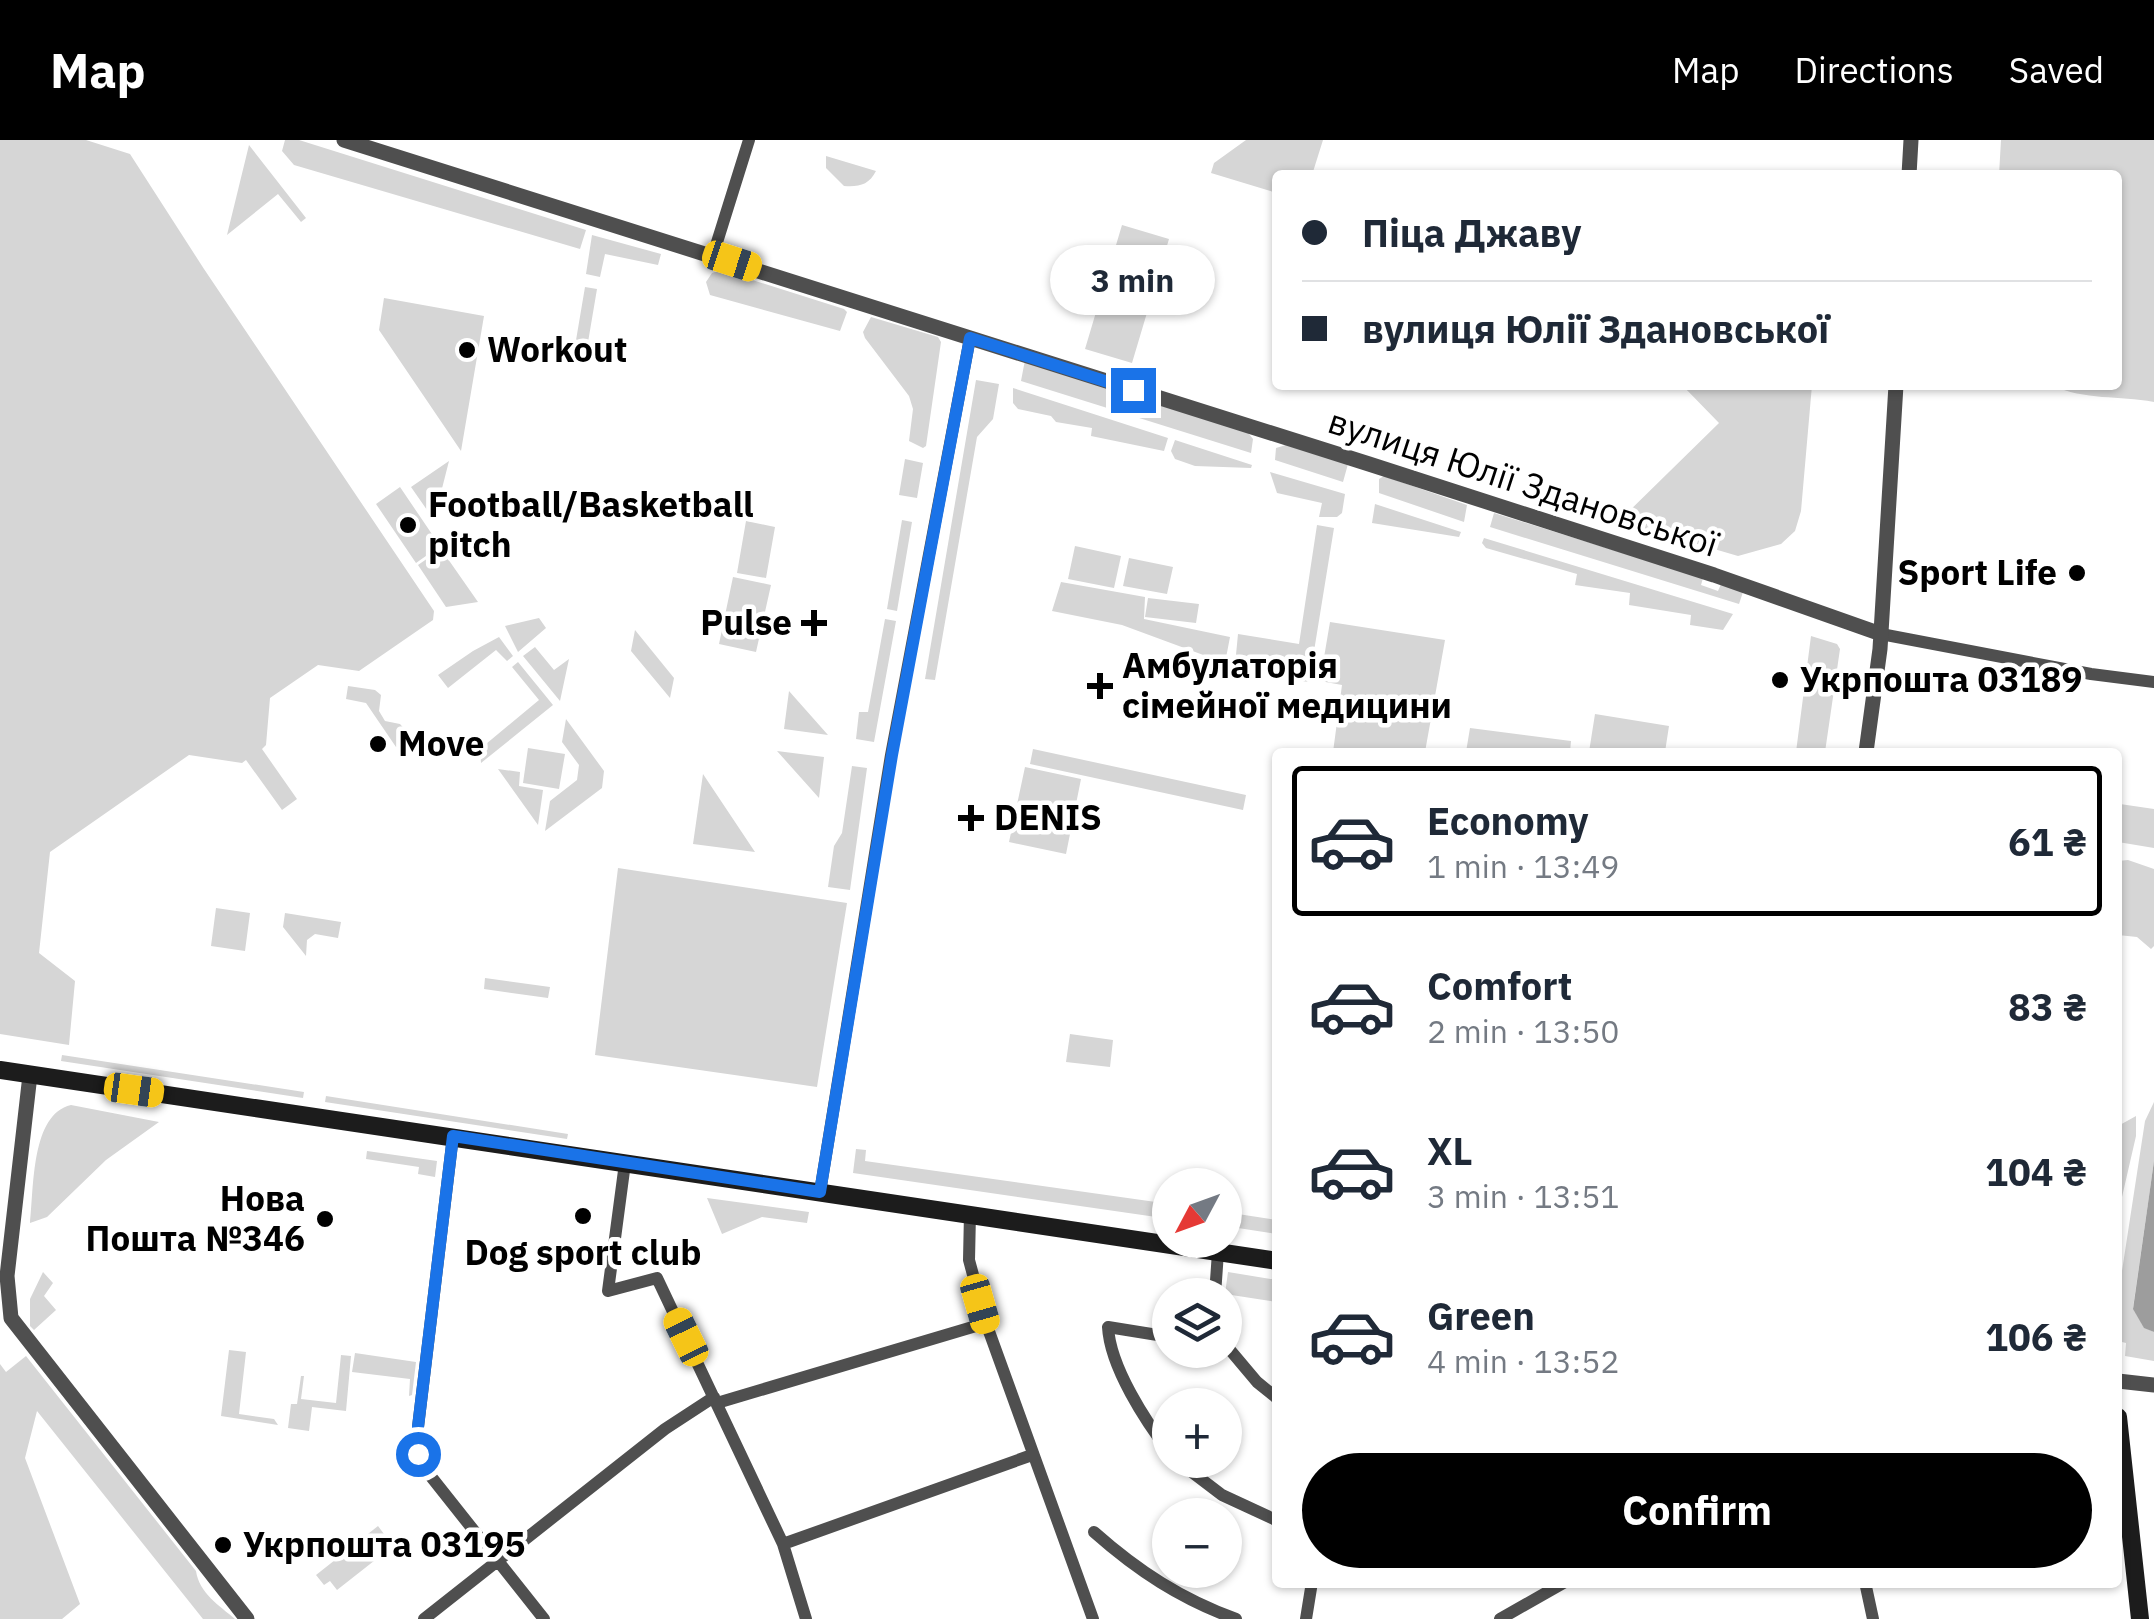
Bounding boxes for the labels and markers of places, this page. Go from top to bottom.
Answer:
place label: Workout [487,326,627,372]
marker: Workout [456,339,478,361]
place label: Football/Basketball pitch [428,481,754,567]
marker: Football/Basketball pitch [397,514,419,536]
place label: Sport Life [1897,549,2057,595]
marker: Sport Life [2066,562,2088,584]
place label: Pulse [700,599,792,645]
marker: Pulse [801,610,827,636]
place label: Амбулаторія сімейної медицини [1122,642,1452,728]
place label: Укрпошта 03189 [1800,656,2083,702]
marker: Укрпошта 03189 [1769,669,1791,691]
marker: Амбулаторія сімейної медицини [1087,673,1113,699]
place label: Move [398,720,484,766]
marker: Move [367,733,389,755]
place label: DENIS [994,794,1102,840]
marker: DENIS [958,805,984,831]
place label: Нова Пошта №346 [86,1175,305,1261]
marker: Dog sport club [572,1205,594,1227]
marker: Нова Пошта №346 [314,1208,336,1230]
place label: Dog sport club [464,1229,702,1275]
place label: Укрпошта 03195 [243,1521,526,1567]
marker: Укрпошта 03195 [212,1534,234,1556]

